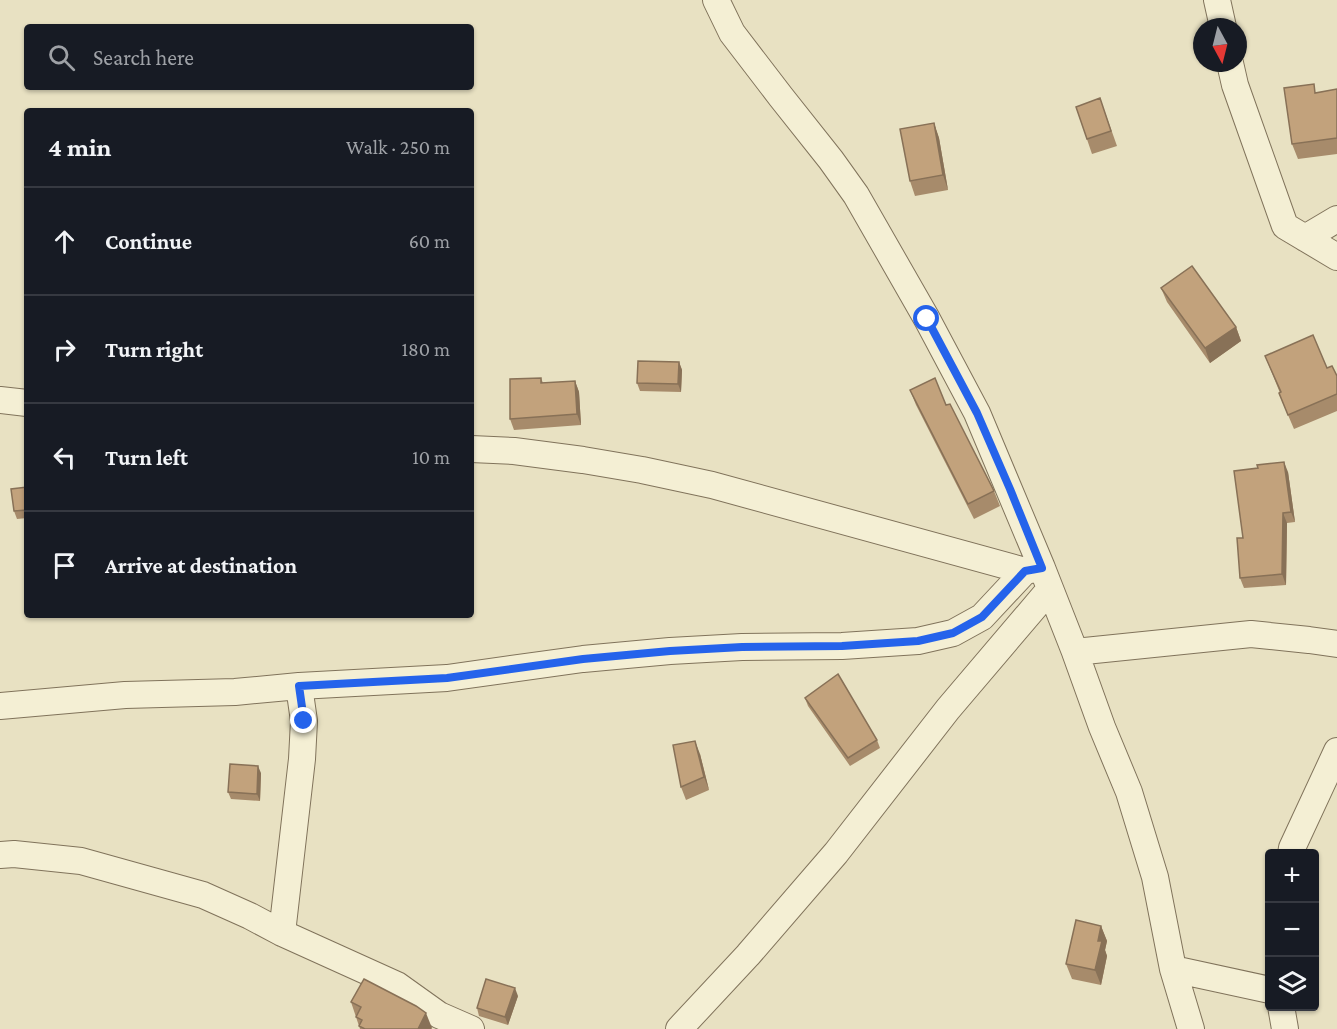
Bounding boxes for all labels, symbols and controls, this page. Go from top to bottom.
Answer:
north arrow [1193,18,1247,72]
search box [24,24,474,90]
icon: search [45,41,78,74]
text: Search here [93,45,194,70]
text: 4 min [48,133,112,162]
text: Walk · 250 m [346,136,450,158]
icon: ahead [48,225,81,258]
text: Continue [105,229,192,254]
text: 60 m [409,230,450,252]
route start [913,305,939,331]
icon: right [48,333,81,366]
text: Turn right [105,337,203,362]
text: 180 m [401,338,450,360]
icon: left [48,441,81,474]
text: Turn left [105,445,188,470]
text: 10 m [412,446,450,468]
icon: arrive [48,549,81,582]
text: Arrive at destination [105,553,297,578]
route end [290,707,316,733]
map controls [1265,849,1319,1011]
button: + [1265,849,1319,903]
button: − [1265,903,1319,957]
button: layers [1265,957,1319,1011]

